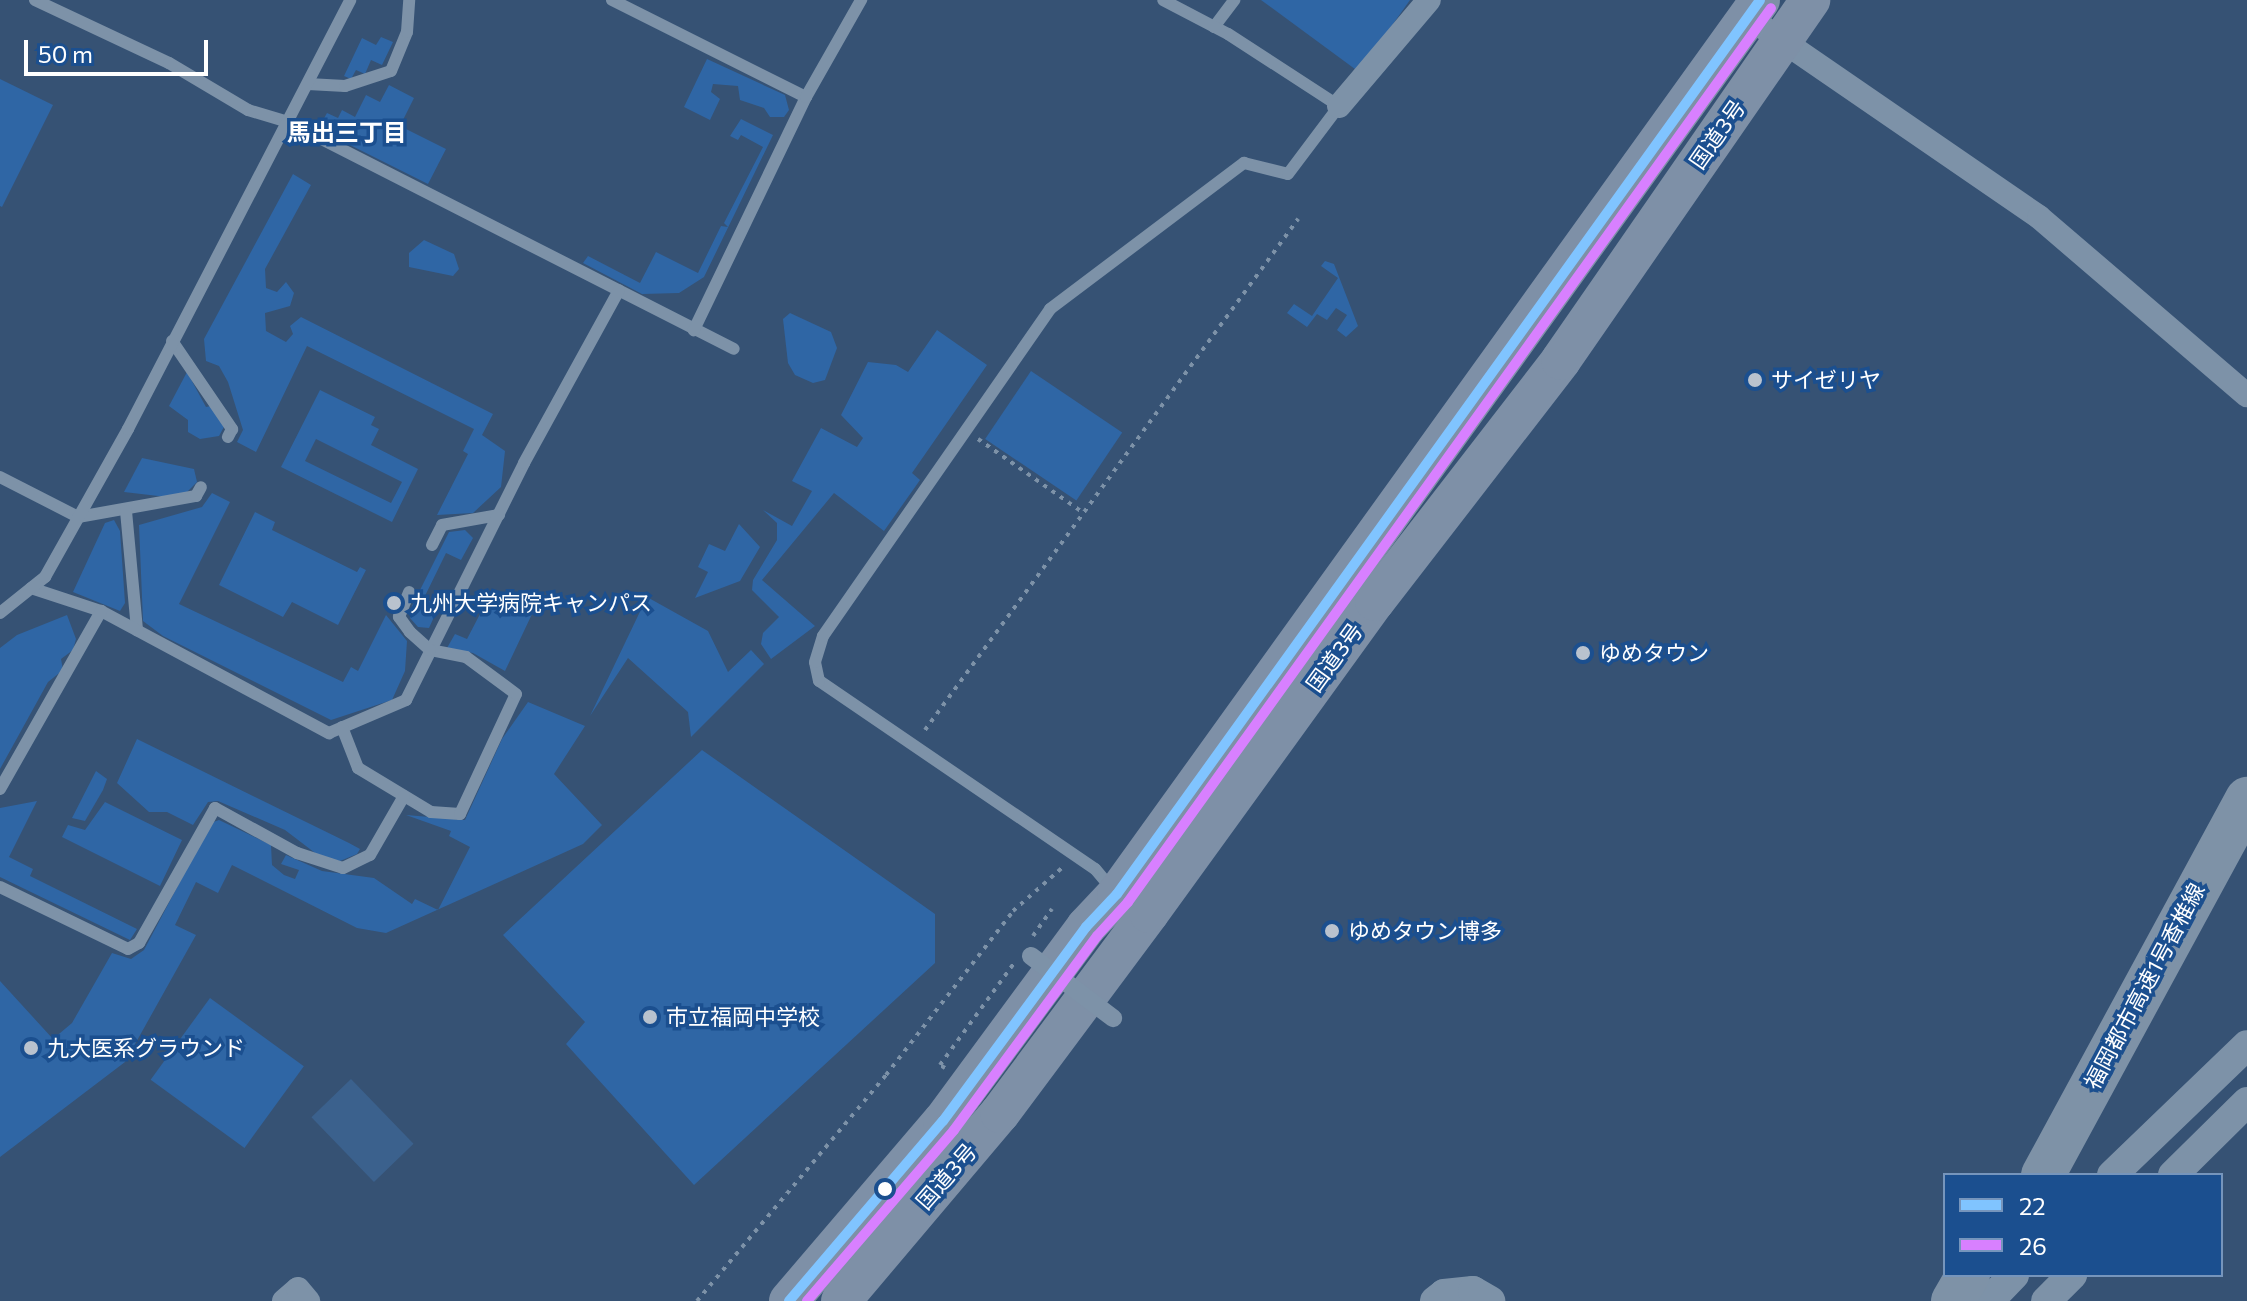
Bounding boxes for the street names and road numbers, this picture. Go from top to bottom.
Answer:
street label: 国道3号 [1684,94,1750,174]
street label: 国道3号 [1300,617,1368,697]
street label: 福岡都市高速1号香椎線 [2078,879,2210,1093]
street label: 国道3号 [910,1138,982,1214]

